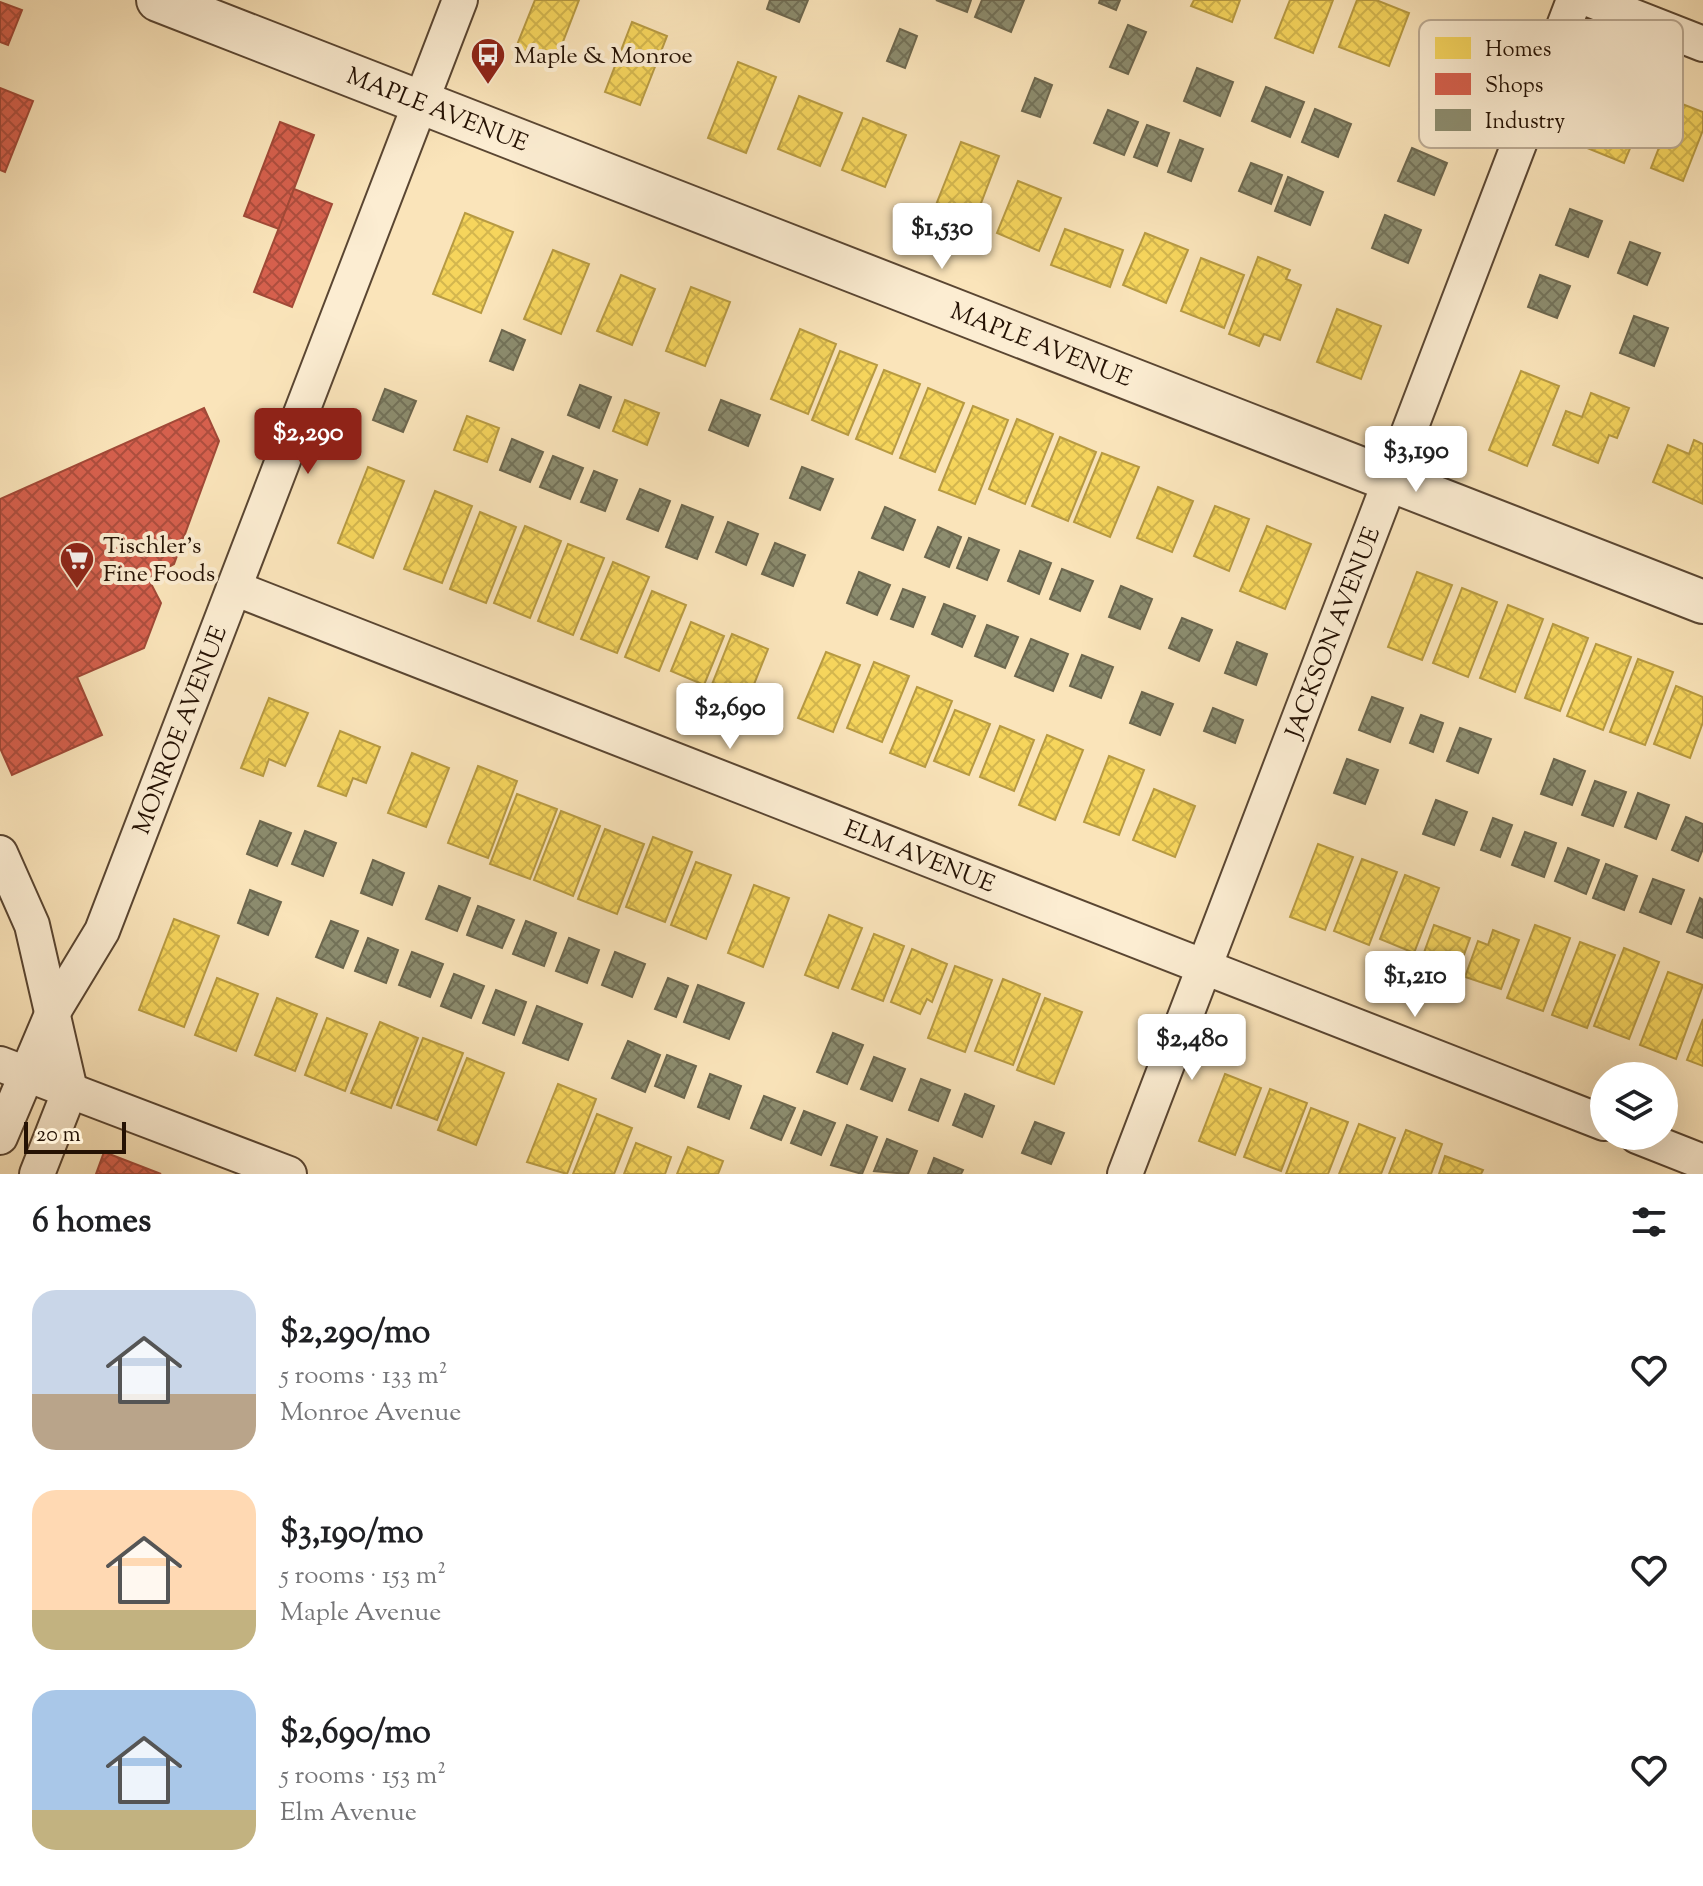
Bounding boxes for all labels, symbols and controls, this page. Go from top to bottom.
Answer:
legend [1419,20,1683,148]
text: Homes [1485,35,1551,67]
bus stop icon: Maple & Monroe [469,36,507,86]
place label: Maple & Monroe [514,40,693,74]
street label: MAPLE AVENUE [341,60,533,162]
text: Shops [1485,71,1543,103]
text: Industry [1485,107,1565,139]
pin: $1,530 [877,203,1007,271]
text: $1,530 [911,210,973,247]
street label: MAPLE AVENUE [945,295,1137,397]
pin: $2,290 [243,408,373,476]
text: $2,290 [272,415,344,452]
pin: $3,190 [1351,426,1481,494]
text: $3,190 [1383,433,1449,470]
street label: JACKSON AVENUE [1278,522,1390,745]
place label: Tischler's Fine Foods [103,530,215,592]
supermarket icon: Tischler's Fine Foods [58,540,96,590]
street label: MONROE AVENUE [126,621,237,840]
pin: $2,690 [665,683,795,751]
text: $2,690 [694,690,766,727]
street label: ELM AVENUE [838,813,1000,903]
pin: $1,210 [1350,951,1480,1019]
text: $1,210 [1383,958,1447,995]
pin: $2,480 [1127,1014,1257,1082]
text: $2,480 [1156,1021,1228,1058]
map controls [1590,1062,1678,1150]
button: layers [1590,1062,1678,1150]
scale bar [24,1118,126,1154]
text: 20 m [36,1120,81,1152]
text: 6 homes [32,1198,151,1247]
icon: filters [1627,1200,1671,1244]
text: $2,290/mo [280,1309,430,1358]
icon: home [96,1322,192,1418]
icon: heart [1627,1348,1671,1392]
text: 5 rooms · 133 m² [280,1358,448,1395]
text: Monroe Avenue [280,1395,461,1432]
text: $3,190/mo [280,1509,424,1558]
icon: home [96,1522,192,1618]
icon: heart [1627,1548,1671,1592]
text: 5 rooms · 153 m² [280,1558,446,1595]
text: Maple Avenue [280,1595,441,1632]
text: $2,690/mo [280,1709,431,1758]
icon: home [96,1722,192,1818]
icon: heart [1627,1748,1671,1792]
text: 5 rooms · 153 m² [280,1758,446,1795]
text: Elm Avenue [280,1795,417,1832]

